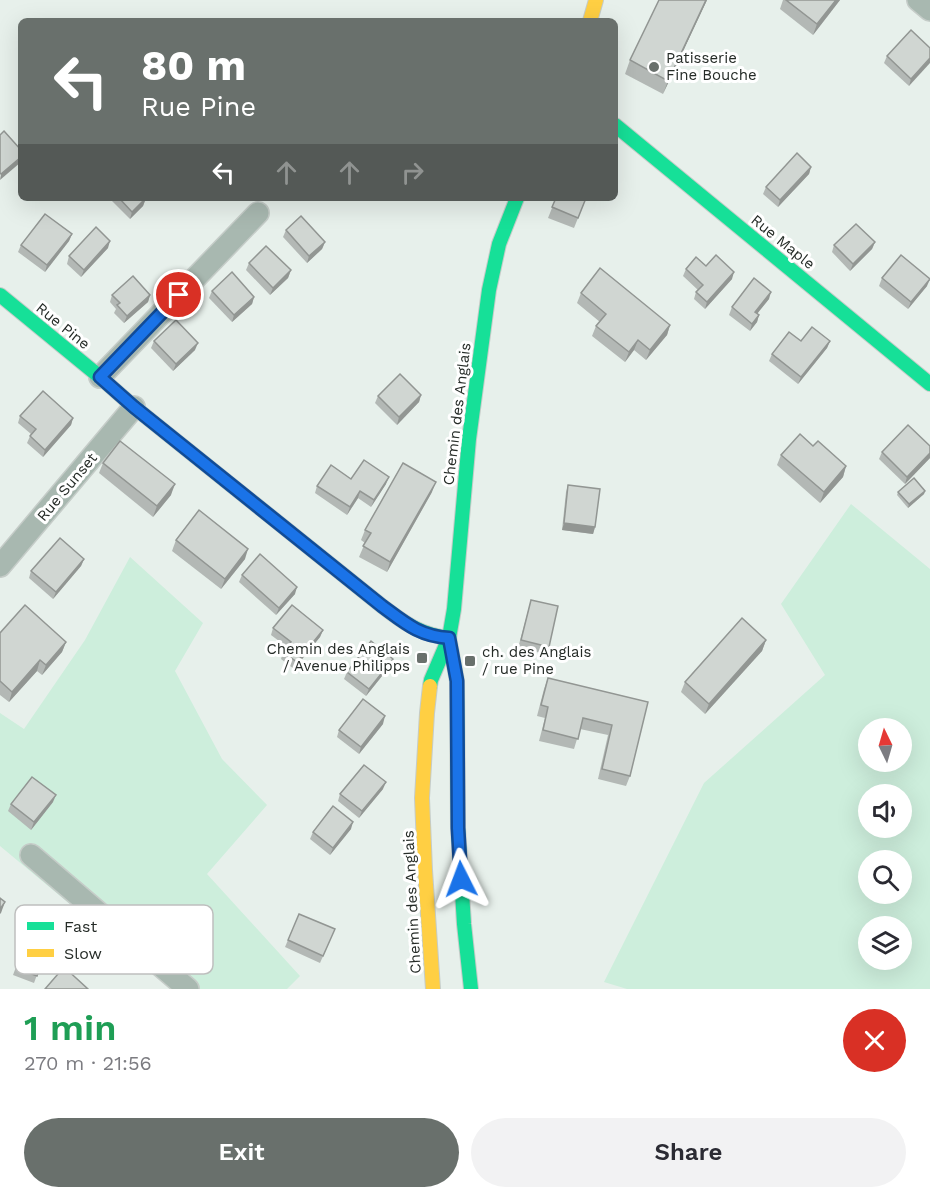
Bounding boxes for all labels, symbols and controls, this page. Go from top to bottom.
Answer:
text: 80 m [141,41,246,90]
icon: left [42,42,120,120]
place label: Patisserie Fine Bouche [666,49,757,84]
marker: Patisserie Fine Bouche [647,60,661,74]
text: Rue Pine [141,91,256,123]
icon: left [207,156,240,189]
icon: ahead [270,156,303,189]
icon: ahead [333,156,366,189]
icon: right [396,156,429,189]
street label: Rue Maple [748,211,818,273]
pin [153,269,204,320]
icon: arrive [162,278,195,311]
street label: Rue Pine [32,299,94,353]
street label: Chemin des Anglais [439,342,475,486]
street label: Rue Sunset [33,449,101,525]
place label: Chemin des Anglais / Avenue Philipps [266,640,410,675]
place label: ch. des Anglais / rue Pine [482,643,592,678]
marker: Chemin des Anglais / Avenue Philipps [415,651,429,665]
marker: ch. des Anglais / rue Pine [463,654,477,668]
north arrow [858,718,912,772]
map controls [858,718,912,970]
button: sound [858,784,912,838]
street label: Chemin des Anglais [399,830,425,974]
position arrow [429,847,493,911]
button: search [858,850,912,904]
legend [15,905,213,974]
button: layers [858,916,912,970]
text: Fast [64,917,97,936]
text: Slow [64,944,102,963]
text: 1 min [24,1007,116,1049]
button: close [843,1009,906,1072]
text: 270 m · 21:56 [24,1051,152,1075]
button: Exit [24,1118,459,1187]
button: Share [471,1118,906,1187]

